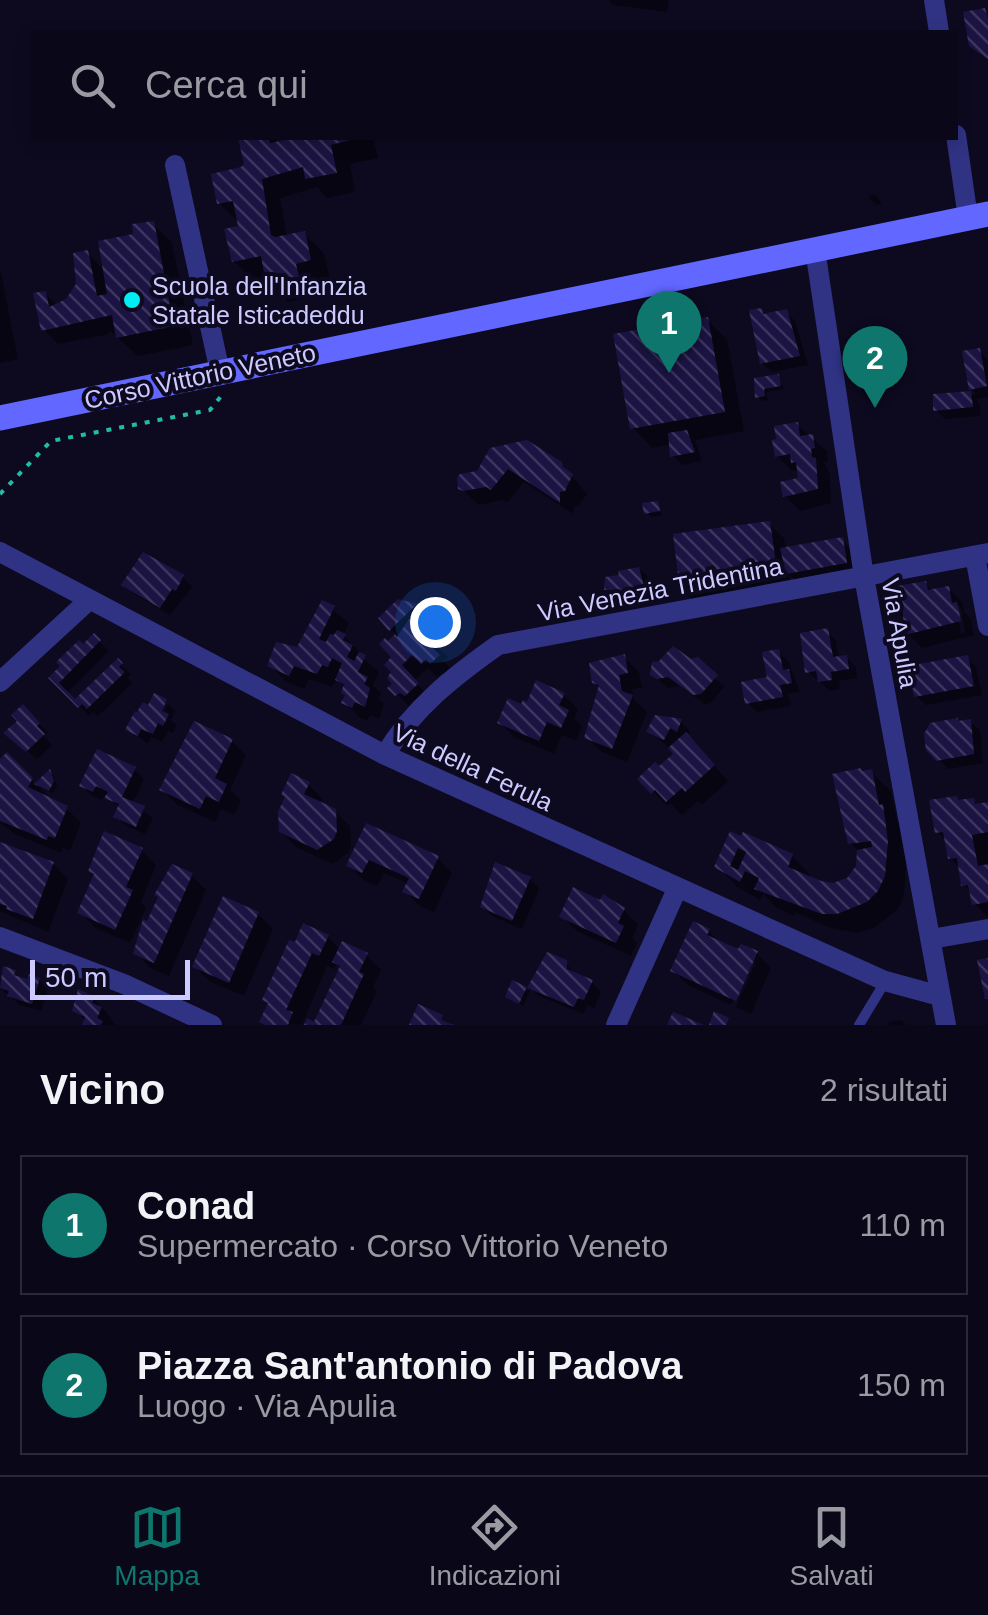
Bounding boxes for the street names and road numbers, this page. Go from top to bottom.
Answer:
street label: Corso Vittorio Veneto [82,338,318,414]
street label: Via Venezia Tridentina [535,552,785,626]
street label: Via Apulia [877,576,923,690]
street label: Via della Ferula [389,718,558,816]

